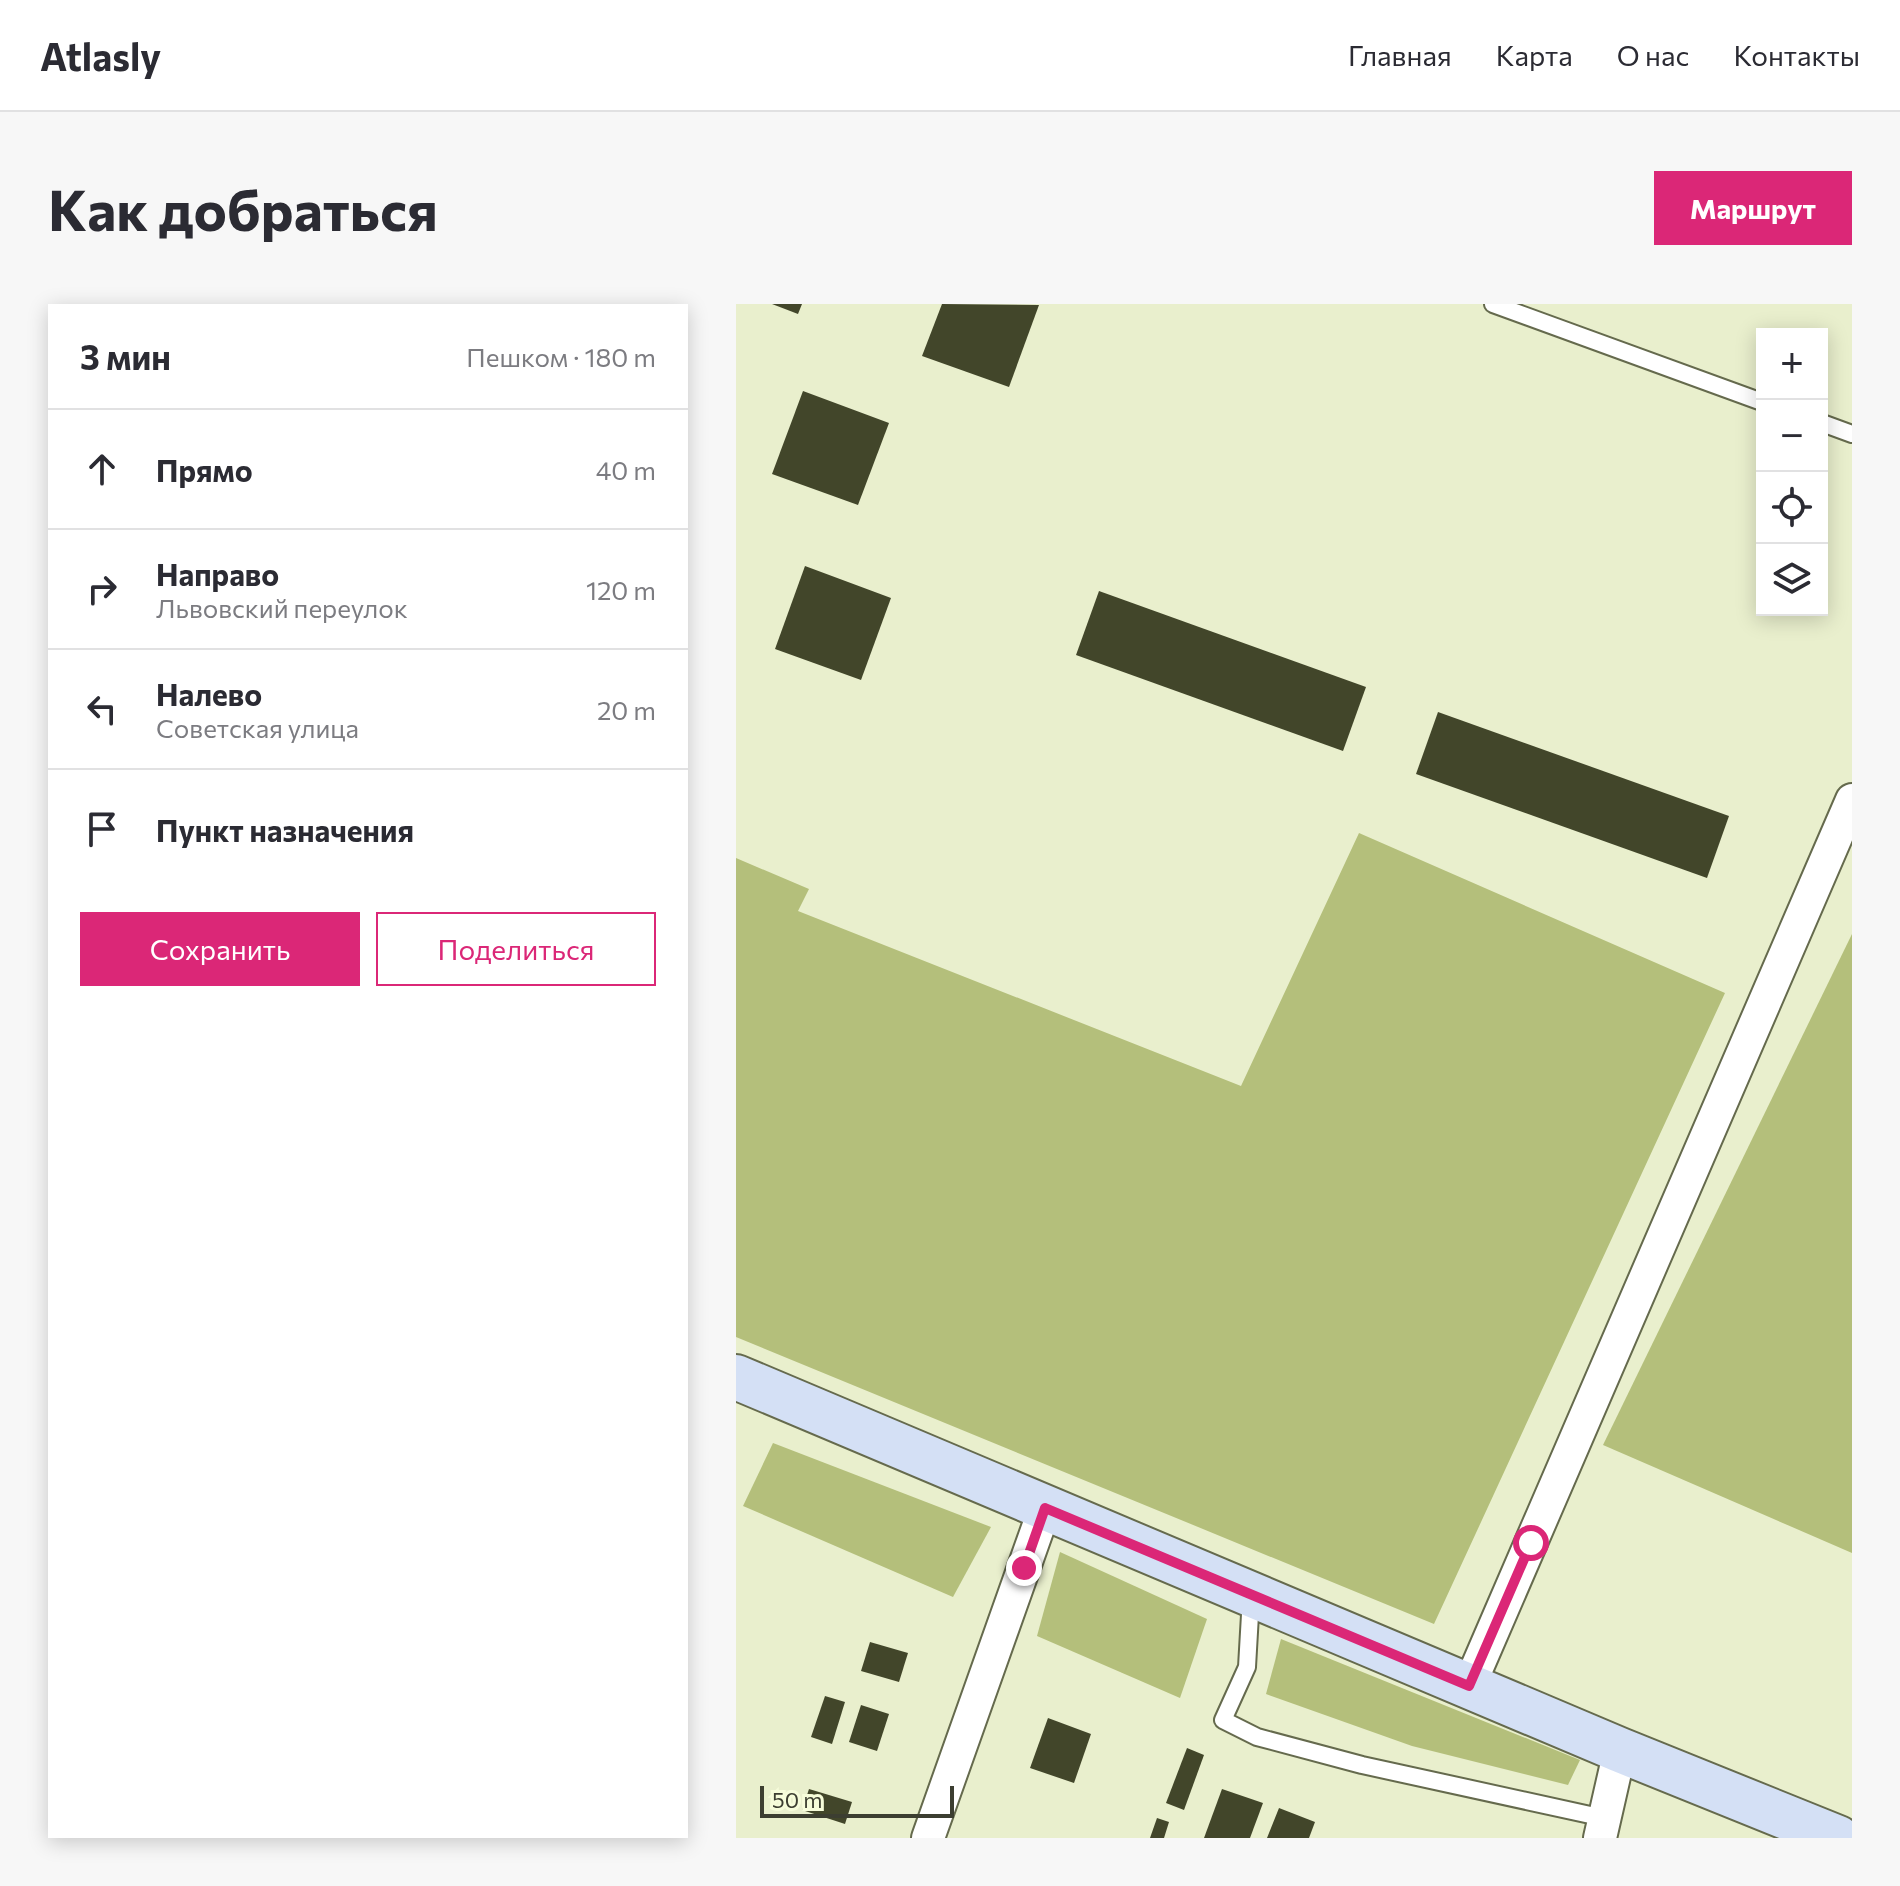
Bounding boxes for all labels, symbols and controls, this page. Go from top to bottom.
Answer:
text: Atlasly [40,32,161,79]
text: Главная [1348,38,1452,72]
text: Карта [1496,38,1573,72]
text: О нас [1617,38,1689,72]
text: Контакты [1733,38,1860,72]
button: Маршрут [1654,171,1852,245]
text: Как добраться [48,174,438,243]
map controls [1756,328,1828,616]
button: + [1756,328,1828,400]
text: 3 мин [80,335,171,377]
text: Пешком · 180 m [466,341,656,372]
button: − [1756,400,1828,472]
icon: ahead [80,447,124,491]
text: Прямо [156,451,253,488]
text: 40 m [596,454,656,485]
button: locate [1756,472,1828,544]
button: layers [1756,544,1828,616]
text: Направо [156,555,279,592]
icon: right [80,567,124,611]
text: 120 m [586,574,656,605]
text: Львовский переулок [156,592,408,623]
text: Налево [156,675,262,712]
icon: left [80,687,124,731]
text: 20 m [597,694,656,725]
text: Советская улица [156,712,359,743]
icon: arrive [80,807,124,851]
text: Пункт назначения [156,811,414,848]
button: Сохранить [80,912,360,986]
button: Поделиться [376,912,656,986]
route start [1513,1525,1549,1561]
route end [1006,1550,1042,1586]
scale bar [760,1782,954,1818]
text: 50 m [772,1786,822,1813]

